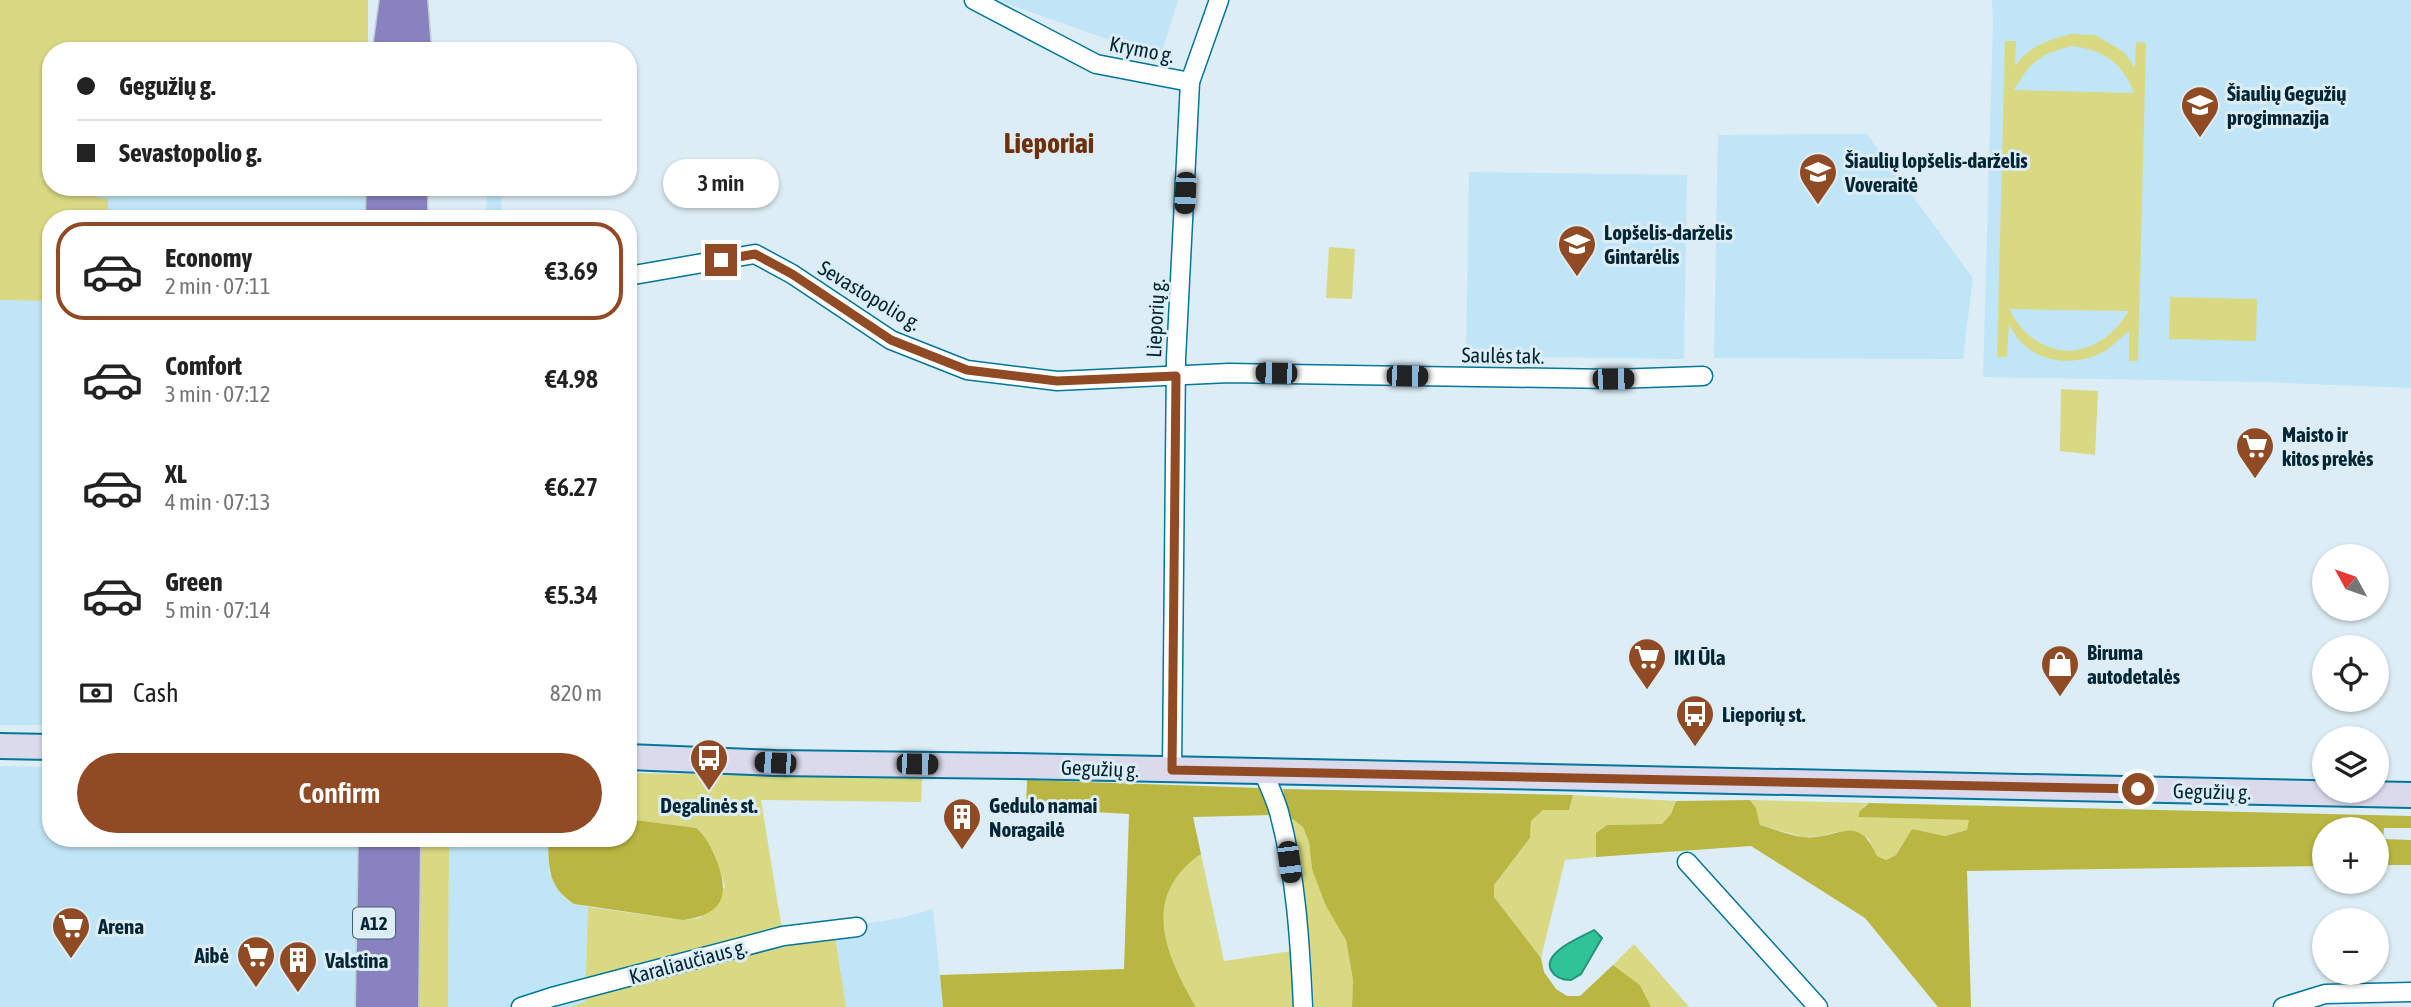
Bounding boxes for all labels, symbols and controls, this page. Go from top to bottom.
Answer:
street label: Krymo g. [1107,31,1177,67]
text: Gegužių g. [119,71,216,101]
place label: Šiaulių Gegužių progimnazija [2227,81,2346,129]
school or university icon: Šiaulių Gegužių progimnazija [2179,84,2221,139]
district label: Lieporiai [1004,127,1094,159]
text: Sevastopolio g. [119,138,262,168]
place label: Šiaulių lopšelis-darželis Voveraitė [1844,148,2028,196]
school or university icon: Šiaulių lopšelis-darželis Voveraitė [1797,151,1839,206]
callout: 3 min [663,159,779,208]
text: 3 min [698,170,744,196]
car [1174,171,1197,215]
place label: Lopšelis-darželis Gintarėlis [1604,220,1733,268]
school or university icon: Lopšelis-darželis Gintarėlis [1556,223,1598,278]
icon: car [81,240,144,303]
text: Economy [165,243,252,273]
route end [705,244,737,276]
street label: Sevastopolio g. [814,255,926,335]
text: €3.69 [545,256,598,286]
text: 2 min · 07:11 [165,273,271,299]
street label: Lieporių g. [1141,278,1169,358]
street label: Saulės tak. [1461,342,1545,368]
icon: car [81,348,144,411]
text: Comfort [165,351,242,381]
car [1255,362,1298,384]
text: €4.98 [545,364,598,394]
car [1386,365,1429,387]
car [1592,368,1635,390]
text: 3 min · 07:12 [165,381,271,407]
place label: Maisto ir kitos prekės [2282,422,2374,470]
supermarket icon: Maisto ir kitos prekės [2234,425,2276,480]
icon: car [81,456,144,519]
text: XL [165,459,187,489]
text: €6.27 [545,472,598,502]
text: 4 min · 07:13 [165,489,271,515]
north arrow [2312,544,2389,621]
map controls [2312,544,2389,985]
icon: car [81,564,144,627]
text: Green [165,567,223,597]
text: €5.34 [545,580,598,610]
text: 5 min · 07:14 [165,597,271,623]
button: locate [2312,635,2389,712]
supermarket icon: IKI Ūla [1626,636,1668,691]
place label: Biruma autodetalės [2087,640,2181,688]
shop icon: Biruma autodetalės [2039,643,2081,698]
place label: IKI Ūla [1674,645,1726,669]
icon: cash [77,674,115,712]
text: Cash [133,678,179,708]
text: 820 m [550,680,602,706]
bus stop icon: Lieporių st. [1674,693,1716,748]
place label: Lieporių st. [1722,702,1806,726]
button: layers [2312,726,2389,803]
bus stop icon: Degalinės st. [688,737,730,792]
car [754,751,797,775]
button: Confirm [77,753,602,833]
car [896,753,939,775]
street label: Gegužių g. [1061,755,1139,781]
route start [2122,773,2154,805]
street label: Gegužių g. [2173,778,2251,804]
place label: Degalinės st. [660,793,758,817]
place label: Gedulo namai Noragailė [989,793,1097,841]
building icon: Gedulo namai Noragailė [941,796,983,851]
button: + [2312,817,2389,894]
car [1277,840,1302,884]
supermarket icon: Arena [50,905,92,960]
road number: A12 [353,908,395,939]
button: − [2312,908,2389,985]
place label: Arena [97,914,144,938]
supermarket icon: Aibė [235,934,277,989]
street label: Karaliaučiaus g. [626,934,750,988]
building icon: Valstina [277,939,319,994]
place label: Aibė [193,943,229,967]
place label: Valstina [324,948,388,972]

